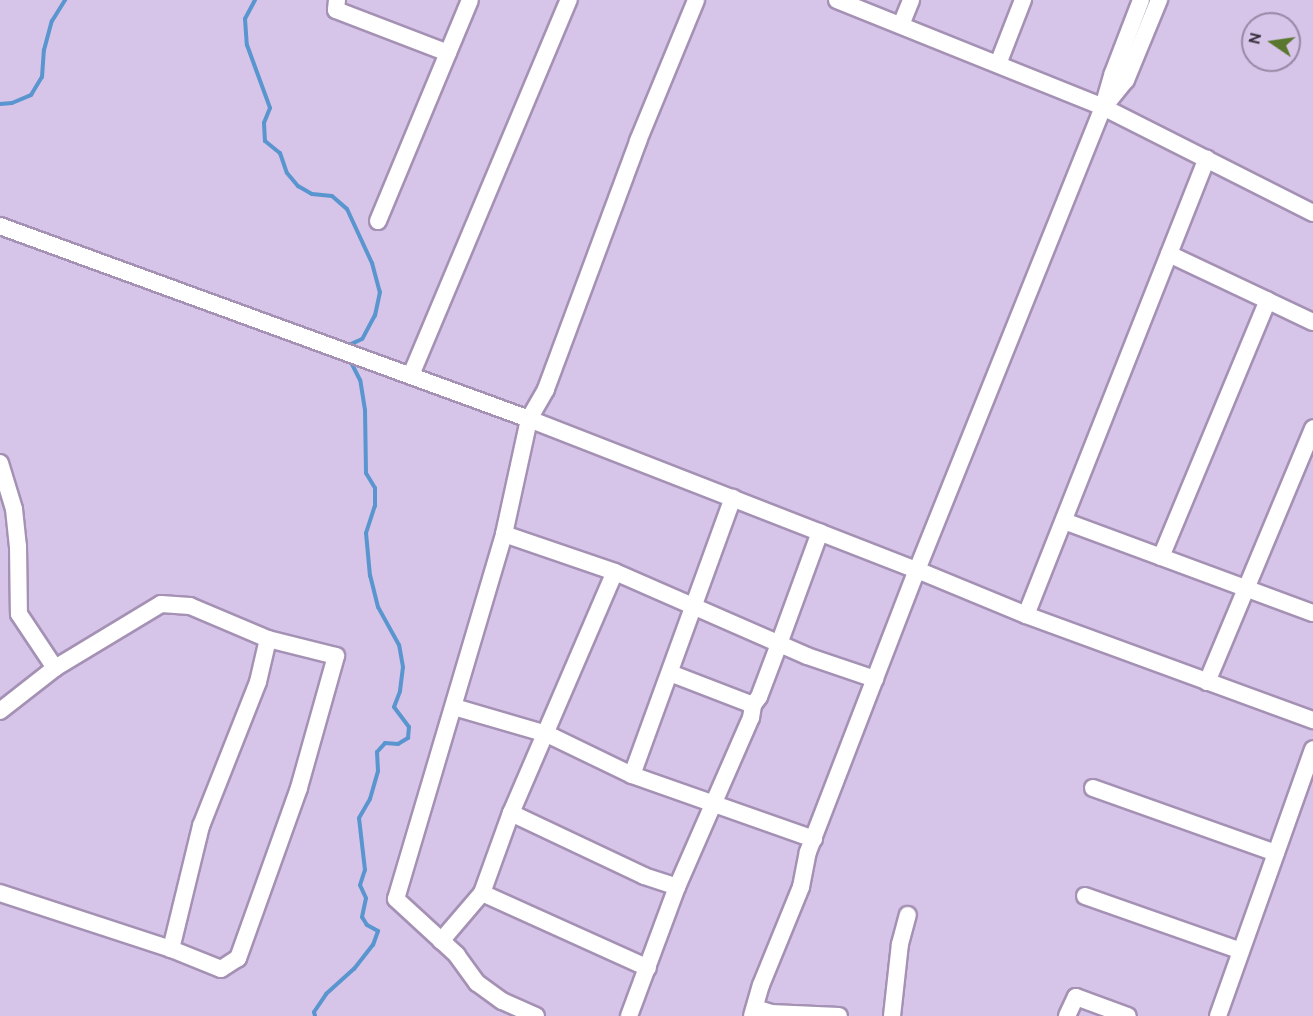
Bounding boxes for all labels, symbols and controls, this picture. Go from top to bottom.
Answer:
north arrow [1241,12,1301,72]
text: N [1244,31,1265,46]

